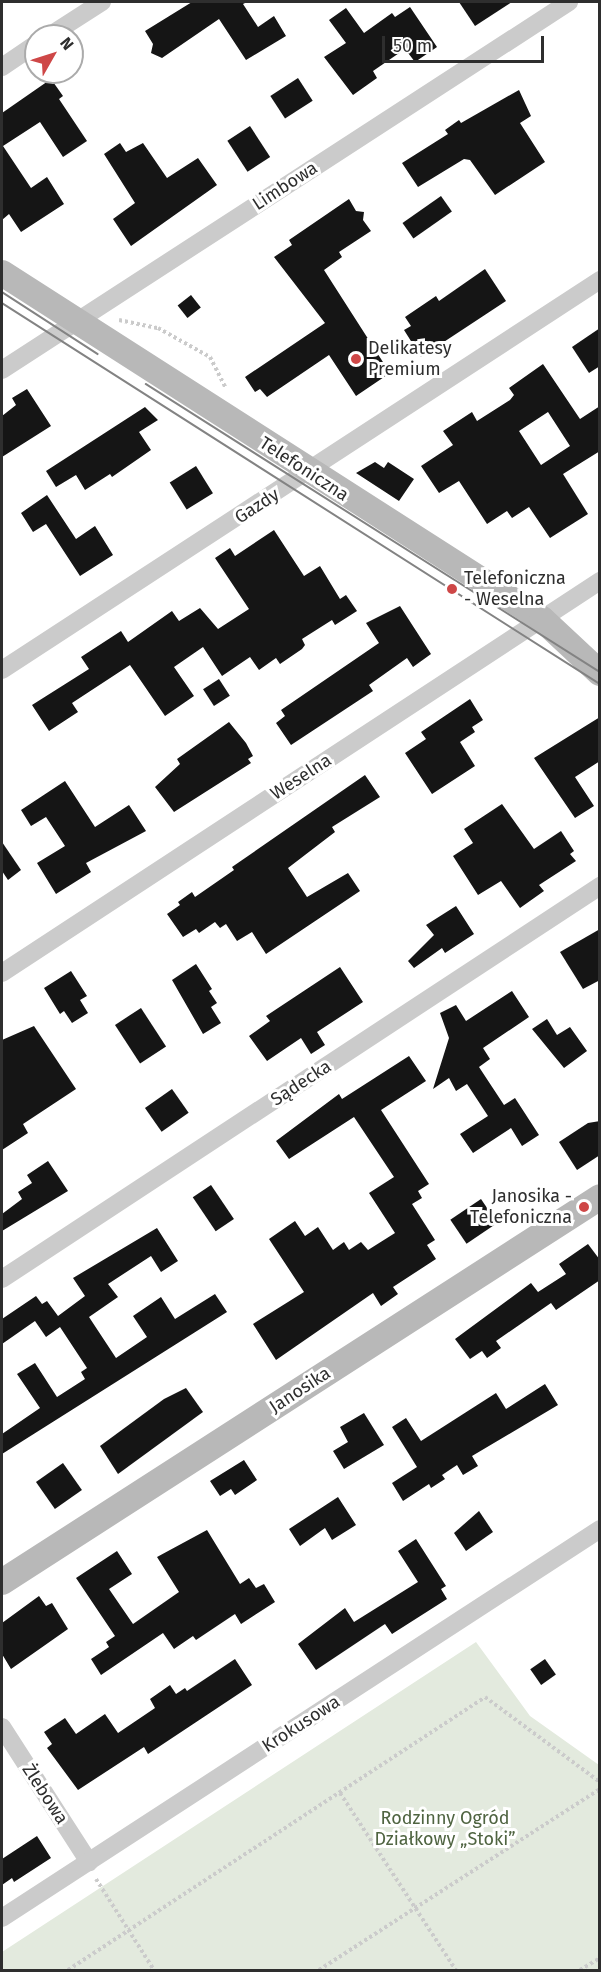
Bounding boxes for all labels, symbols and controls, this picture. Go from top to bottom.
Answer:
north arrow [24,24,84,84]
scale bar [385,24,547,62]
text: N [56,34,78,54]
text: 50 m [393,35,432,57]
street label: Limbowa [248,157,322,215]
place label: Delikatesy Premium [368,338,451,380]
marker: Delikatesy Premium [349,352,363,366]
street label: Telefoniczna [255,432,353,506]
street label: Gazdy [231,484,283,528]
place label: Telefoniczna - Weselna [464,568,566,610]
marker: Telefoniczna - Weselna [445,582,459,596]
street label: Weselna [266,749,336,805]
street label: Sądecka [267,1056,335,1110]
place label: Janosika - Telefoniczna [470,1186,572,1228]
marker: Janosika - Telefoniczna [577,1200,591,1214]
street label: Janosika [265,1362,335,1418]
street label: Krokusowa [258,1691,344,1757]
street label: Żlebowa [17,1760,73,1828]
park label: Rodzinny Ogród Działkowy „Stoki” [374,1808,516,1850]

